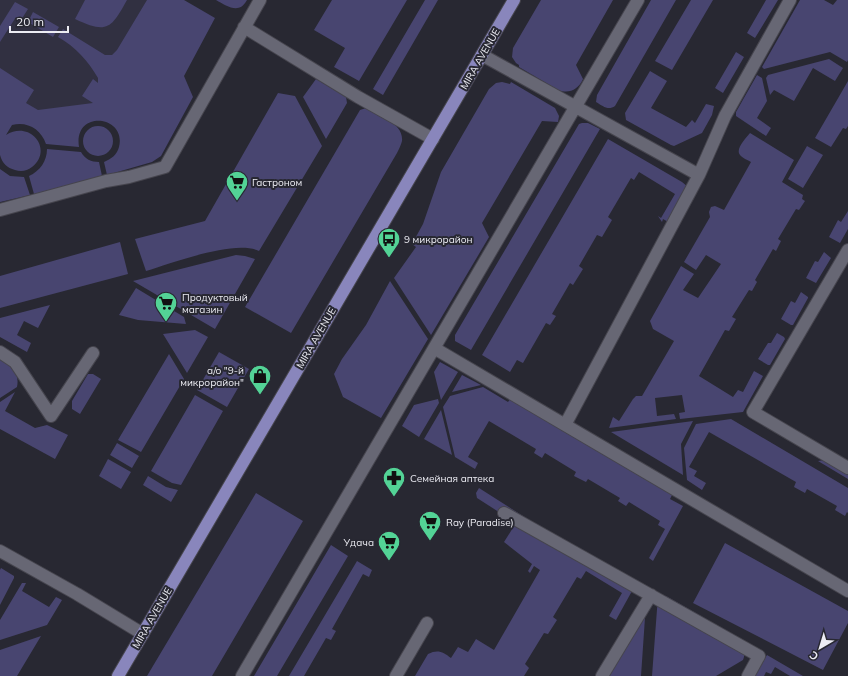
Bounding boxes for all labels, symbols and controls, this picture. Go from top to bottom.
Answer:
scale bar [10,8,68,34]
text: 20 m [16,14,44,29]
street label: MIRA AVENUE [457,26,503,92]
supermarket icon: Гастроном [224,169,250,202]
place label: Гастроном [252,176,302,189]
bus stop icon: 9 микрорайон [376,226,402,259]
place label: 9 микрорайон [404,233,473,246]
supermarket icon: Продуктовый магазин [153,290,179,323]
place label: Продуктовый магазин [182,291,248,316]
street label: MIRA AVENUE [293,305,339,371]
shop icon: а/о "9-й микрорайон" [247,363,273,396]
place label: а/о "9-й микрорайон" [180,364,244,389]
pharmacy icon: Семейная аптека [381,465,407,498]
place label: Семейная аптека [410,472,494,485]
supermarket icon: Ray (Paradise) [417,509,443,542]
place label: Ray (Paradise) [446,516,514,529]
supermarket icon: Удача [376,529,402,562]
place label: Удача [342,536,374,549]
street label: MIRA AVENUE [129,585,175,651]
north arrow [800,628,840,668]
text: С [806,648,821,664]

